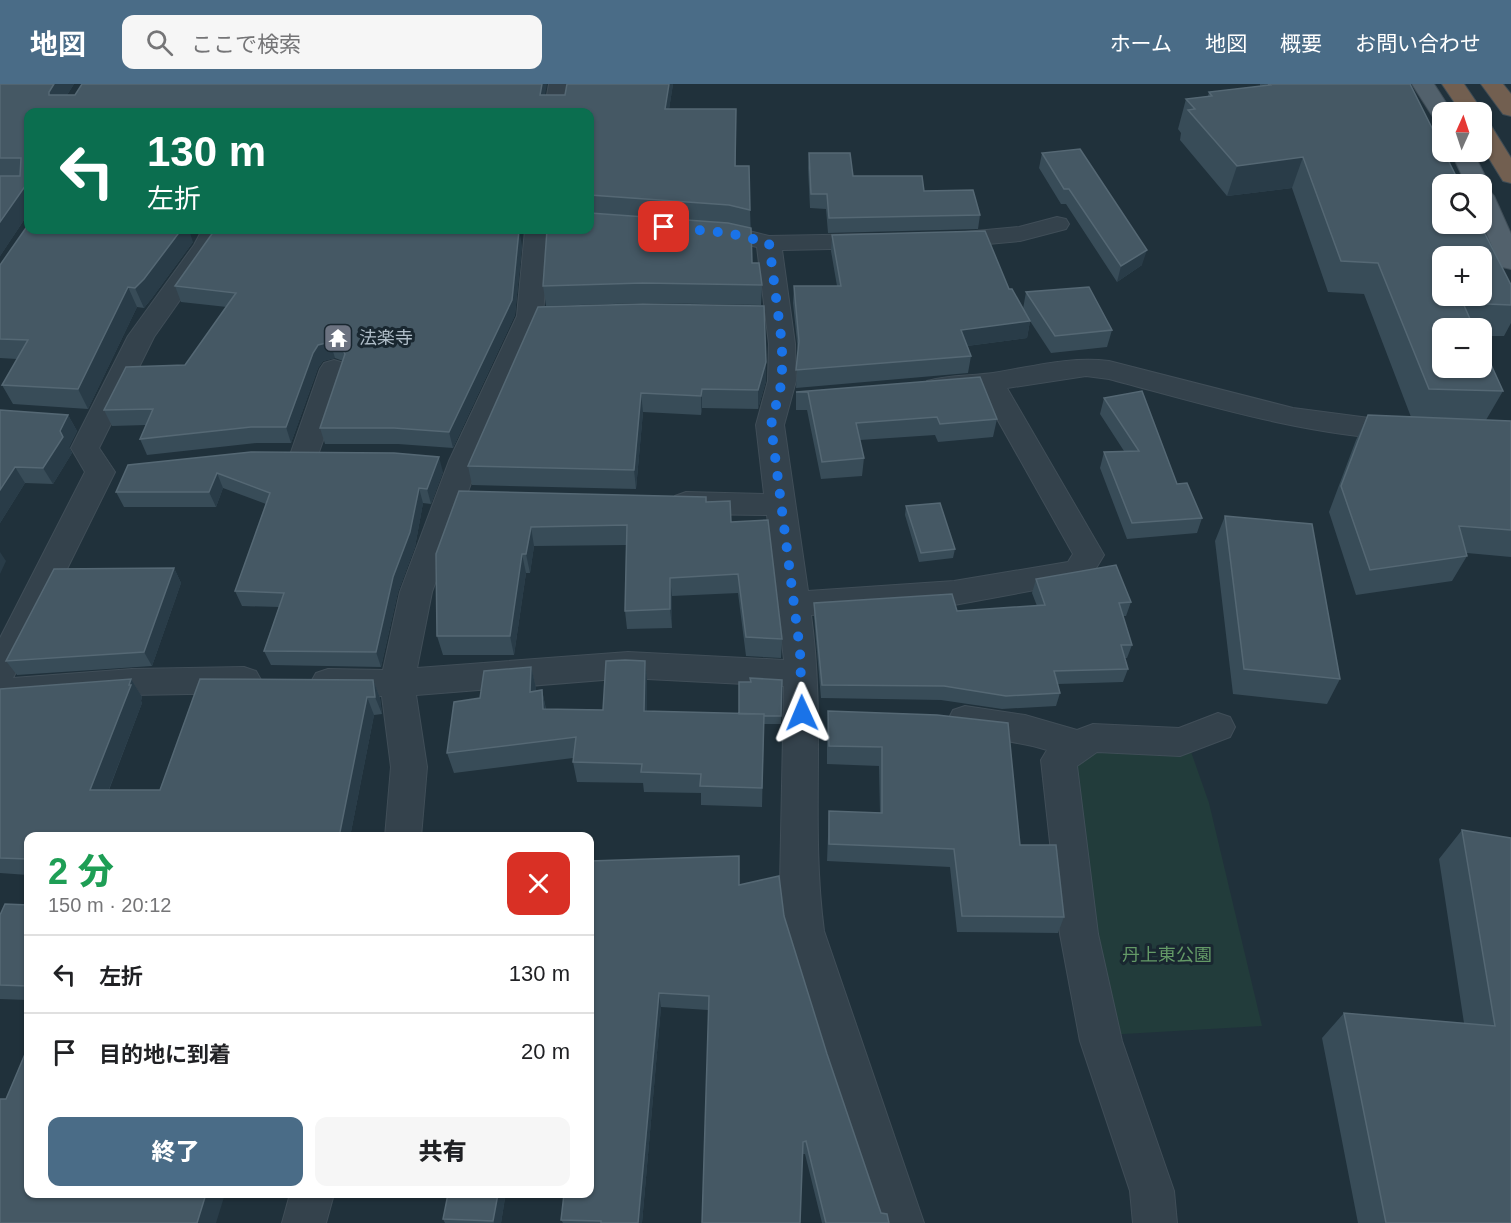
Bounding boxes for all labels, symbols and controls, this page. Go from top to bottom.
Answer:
search box [122,15,542,69]
icon: search [143,26,176,59]
text: 地図 [30,29,86,60]
text: ここで検索 [191,32,301,57]
text: ホーム [1110,32,1172,55]
text: 地図 [1205,32,1247,55]
text: 概要 [1280,32,1322,55]
text: お問い合わせ [1355,32,1481,55]
north arrow [1432,102,1492,162]
map controls [1432,102,1492,378]
text: 130 m [147,128,266,175]
icon: left [48,132,126,210]
button: search [1432,174,1492,234]
text: 左折 [147,184,201,214]
pin [638,201,689,252]
icon: arrive [647,210,680,243]
button: + [1432,246,1492,306]
button: − [1432,318,1492,378]
temple icon: 法楽寺 [322,322,354,354]
place label: 法楽寺 [359,328,413,348]
position arrow [770,681,834,745]
text: 2 分 [48,851,114,892]
button: close [507,852,570,915]
text: 150 m · 20:12 [48,894,171,916]
park label: 丹上東公園 [1122,945,1212,965]
icon: left [48,958,81,991]
text: 130 m [509,961,570,986]
text: 左折 [99,964,143,989]
icon: arrive [48,1036,81,1069]
text: 20 m [521,1039,570,1064]
text: 目的地に到着 [99,1042,231,1067]
button: 終了 [48,1117,303,1186]
button: 共有 [315,1117,570,1186]

